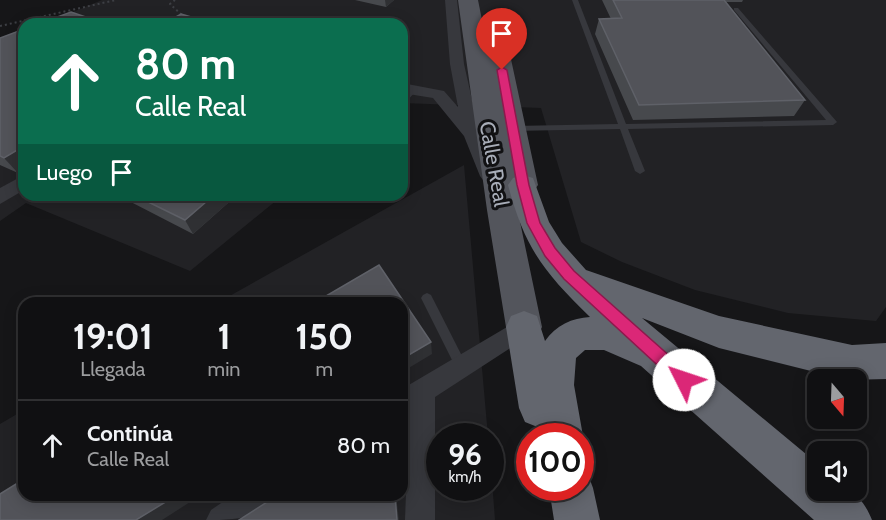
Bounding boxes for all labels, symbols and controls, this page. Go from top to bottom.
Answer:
pin [476,8,527,70]
icon: arrive [485,17,518,50]
text: 80 m [135,38,236,90]
icon: ahead [36,42,114,120]
text: Calle Real [135,90,246,123]
street label: Calle Real [475,119,514,209]
icon: arrive [105,156,138,189]
text: Luego [36,159,93,186]
text: 19:01 [73,314,153,358]
text: 1 [217,314,231,358]
text: 150 [295,314,353,358]
position arrow [652,348,716,412]
text: Llegada [80,357,145,381]
text: min [208,357,241,381]
text: m [316,357,333,381]
north arrow [807,369,867,429]
map controls [807,369,867,501]
text: Continúa [87,420,173,447]
speed limit sign: 100 [516,423,594,501]
icon: ahead [36,429,69,462]
text: 80 m [337,432,390,459]
text: 96 [448,436,482,473]
button: sound [807,441,867,501]
text: Calle Real [87,447,169,471]
text: km/h [449,468,481,486]

